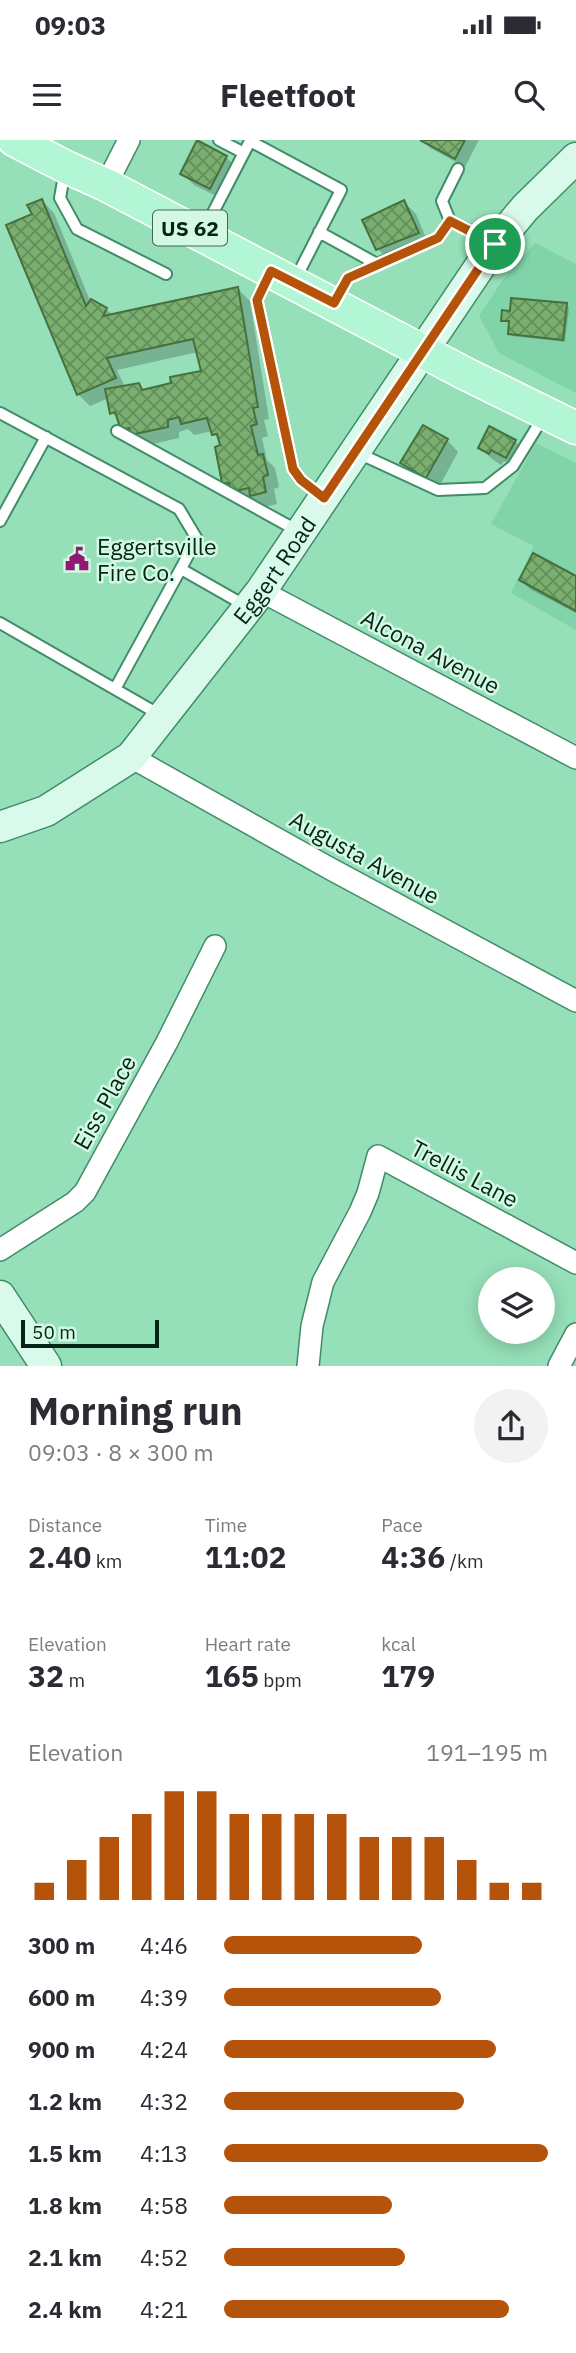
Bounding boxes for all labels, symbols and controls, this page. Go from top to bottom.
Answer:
text: 09:03 [35,8,106,42]
text: Fleetfoot [220,74,356,116]
icon: menu [28,76,66,114]
icon: search [510,76,548,114]
road number: US 62 [153,210,227,246]
pin [465,214,525,274]
icon: arrive [476,225,514,263]
street label: Eggert Road [226,510,322,630]
place label: Eggertsville Fire Co. [97,531,217,587]
public building icon: Eggertsville Fire Co. [63,545,91,573]
street label: Alcona Avenue [356,602,506,700]
street label: Augusta Avenue [285,804,445,910]
street label: Eiss Place [66,1050,142,1154]
street label: Trellis Lane [406,1132,524,1214]
map controls [478,1267,555,1344]
button: layers [478,1267,555,1344]
scale bar [21,1317,159,1349]
text: 50 m [32,1320,76,1344]
text: Morning run [28,1386,243,1435]
button: share [474,1389,548,1463]
text: 09:03 · 8 × 300 m [28,1437,214,1467]
text: Distance [28,1513,102,1537]
text: Time [205,1513,247,1537]
text: Pace [381,1513,423,1537]
text: 2.40 [28,1537,91,1576]
text: 11:02 [205,1537,287,1576]
text: 4:36 [381,1537,445,1576]
text: km [91,1549,122,1573]
text: /km [445,1549,484,1573]
text: Elevation [28,1632,107,1656]
text: Heart rate [205,1632,291,1656]
text: kcal [381,1632,416,1656]
text: 32 [28,1656,64,1695]
text: 165 [205,1656,259,1695]
text: 179 [381,1656,435,1695]
text: m [64,1668,85,1692]
text: bpm [259,1668,302,1692]
text: Elevation [28,1737,123,1767]
text: 191–195 m [426,1737,548,1767]
text: 300 m [28,1930,95,1960]
text: 4:46 [140,1930,188,1960]
text: 600 m [28,1982,95,2012]
text: 4:39 [140,1982,188,2012]
text: 900 m [28,2034,95,2064]
text: 4:24 [140,2034,188,2064]
text: 1.2 km [28,2086,102,2116]
text: 4:32 [140,2086,188,2116]
text: 1.5 km [28,2138,102,2168]
text: 4:13 [140,2138,188,2168]
text: 1.8 km [28,2190,102,2220]
text: 4:58 [140,2190,188,2220]
text: 2.1 km [28,2242,102,2272]
text: 4:52 [140,2242,188,2272]
text: 2.4 km [28,2294,102,2324]
text: 4:21 [140,2294,188,2324]

